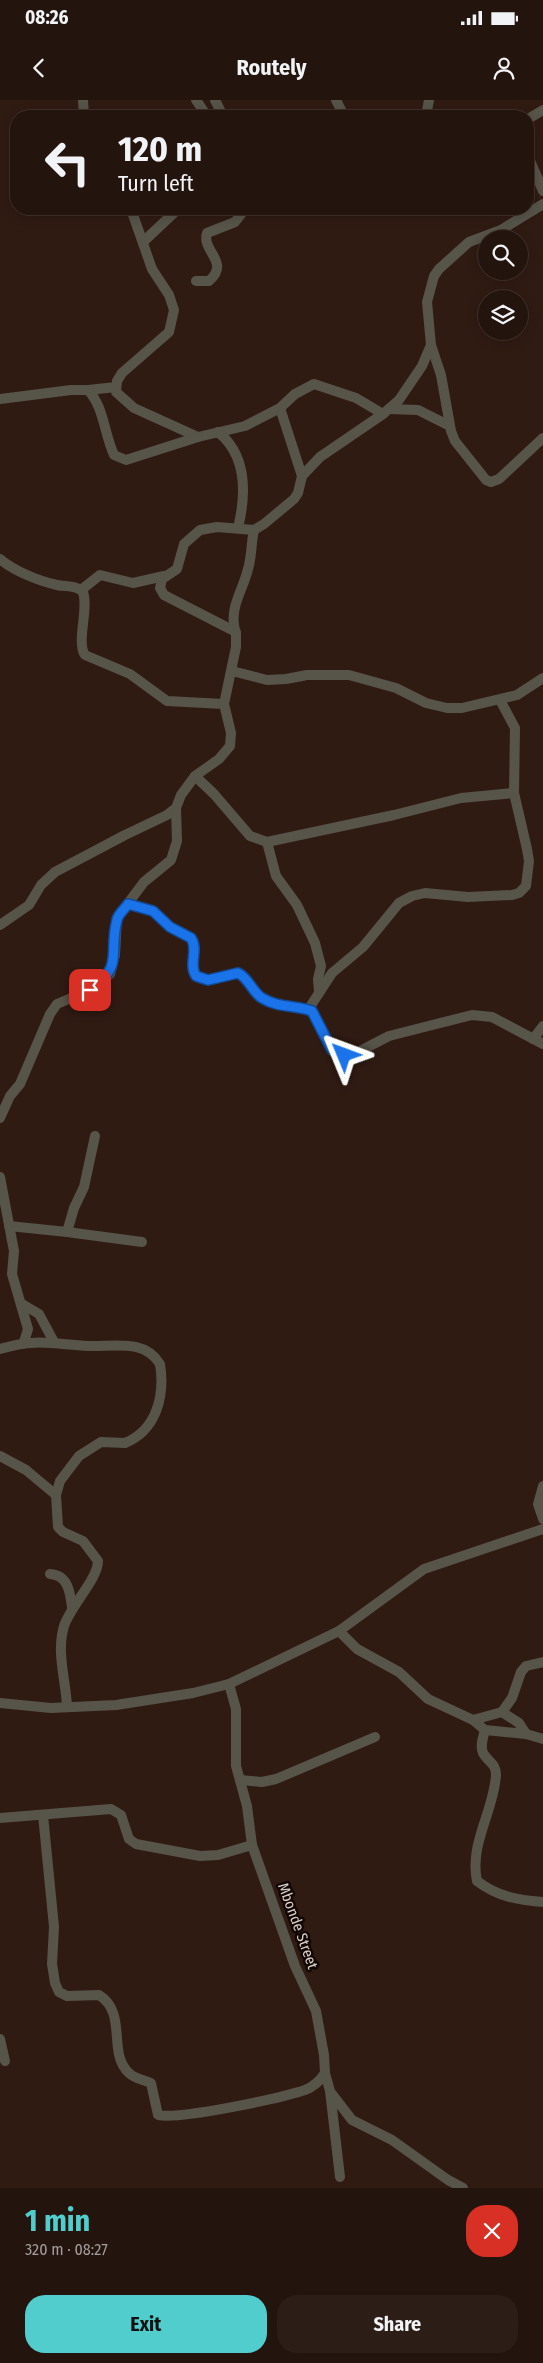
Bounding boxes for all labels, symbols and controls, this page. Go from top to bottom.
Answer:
text: 08:26 [25,6,69,29]
icon: back [25,54,53,82]
text: Routely [237,54,306,81]
icon: person [490,54,518,82]
text: 120 m [118,128,202,170]
icon: left [35,130,100,195]
text: Turn left [118,170,194,197]
map controls [478,230,528,340]
button: search [478,230,528,280]
button: layers [478,290,528,340]
pin [69,969,111,1011]
icon: arrive [76,976,104,1004]
position arrow [317,1028,369,1080]
street label: Mbonde Street [274,1880,322,1972]
text: 1 min [25,2203,90,2239]
button: close [466,2205,518,2257]
text: 320 m · 08:27 [25,2240,108,2259]
button: Exit [25,2295,267,2353]
button: Share [277,2295,518,2353]

